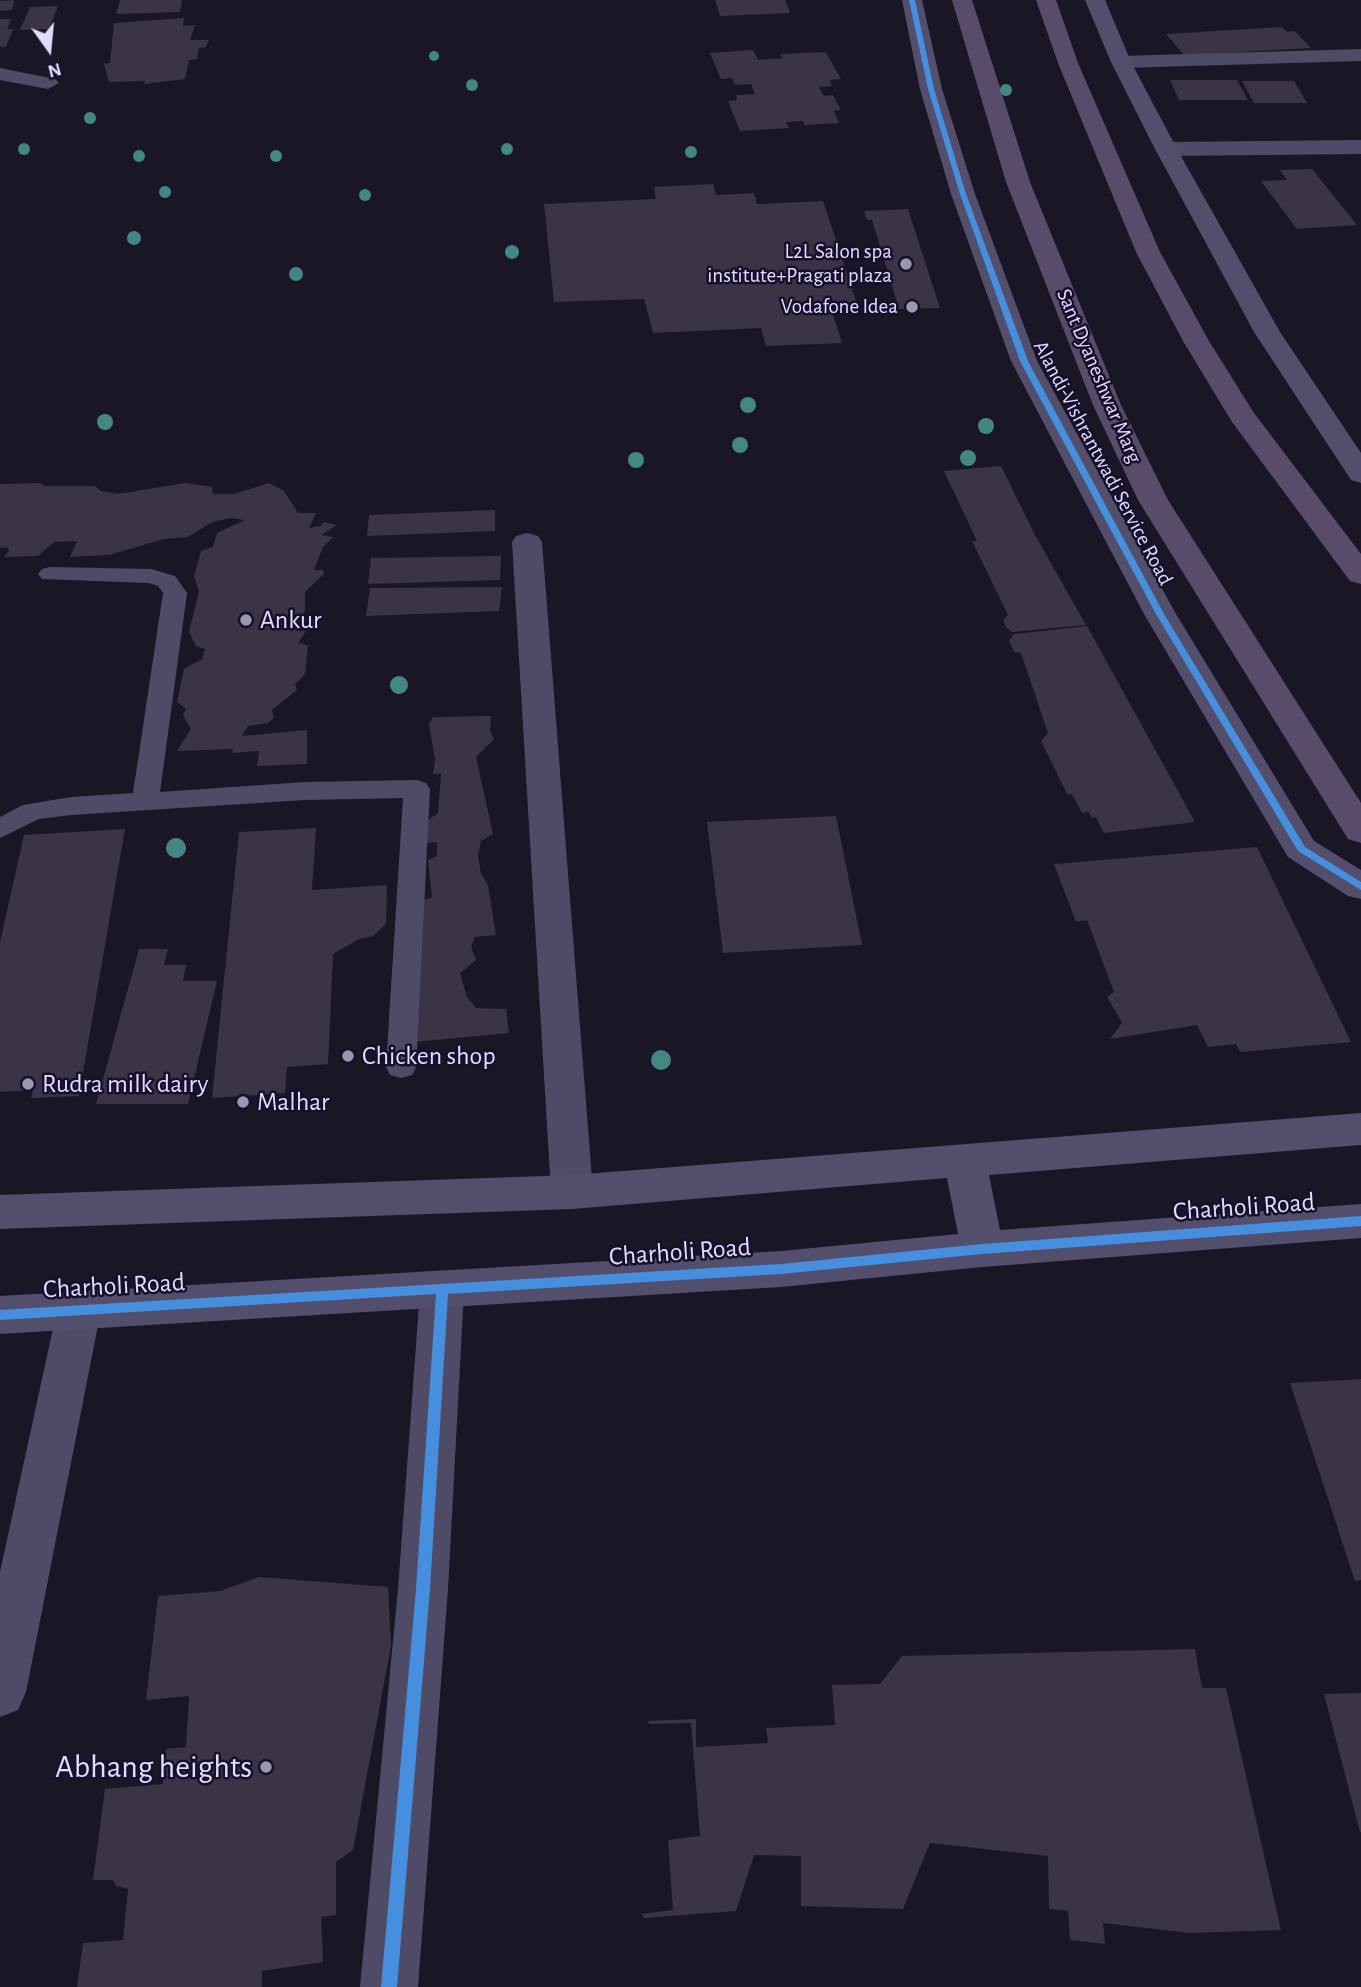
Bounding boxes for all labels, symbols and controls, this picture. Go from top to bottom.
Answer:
north arrow [14,14,84,84]
text: N [46,59,63,81]
place label: L2L Salon spa institute+Pragati plaza [707,239,892,289]
marker: L2L Salon spa institute+Pragati plaza [898,256,914,272]
street label: Sant Dyaneshwar Marg [1051,285,1147,467]
place label: Vodafone Idea [781,294,898,320]
marker: Vodafone Idea [904,299,920,315]
street label: Alandi-Vishrantwadi Service Road [1028,336,1178,590]
place label: Ankur [260,604,321,636]
marker: Ankur [238,612,254,628]
place label: Chicken shop [362,1040,496,1072]
marker: Chicken shop [340,1048,356,1064]
place label: Rudra milk dairy [42,1068,208,1100]
marker: Rudra milk dairy [20,1076,36,1092]
place label: Malhar [257,1086,329,1118]
marker: Malhar [235,1094,251,1110]
street label: Charholi Road [1172,1186,1316,1228]
street label: Charholi Road [608,1231,752,1273]
street label: Charholi Road [42,1267,186,1305]
place label: Abhang heights [55,1748,252,1786]
marker: Abhang heights [258,1759,274,1775]

